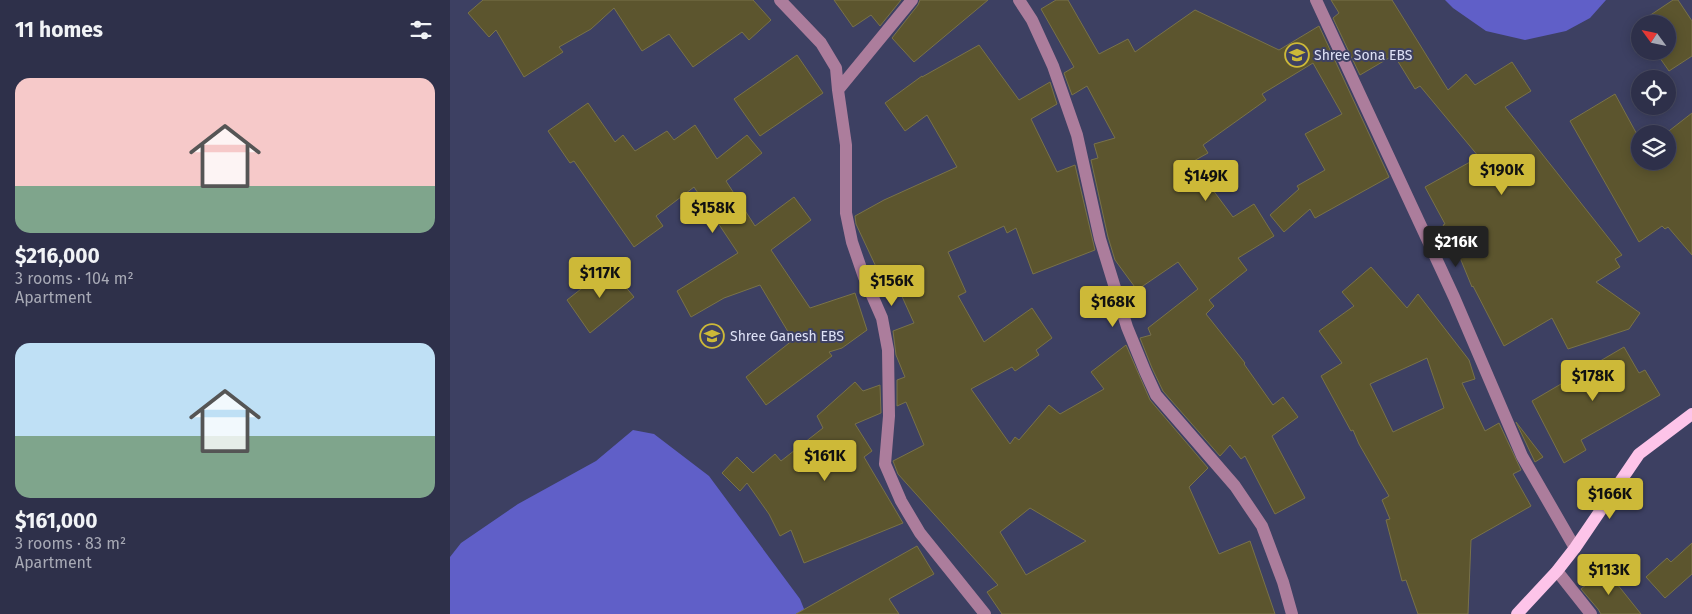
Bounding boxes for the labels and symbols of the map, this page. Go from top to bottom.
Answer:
north arrow [1631,15,1676,60]
school or university icon: Shree Sona EBS [1284,42,1310,68]
place label: Shree Sona EBS [1314,47,1413,64]
pin: $190K [1467,154,1537,196]
pin: $149K [1171,160,1241,202]
pin: $158K [678,192,748,234]
pin: $216K [1421,226,1491,268]
pin: $117K [565,256,635,299]
pin: $156K [857,264,927,307]
pin: $168K [1078,286,1148,328]
school or university icon: Shree Ganesh EBS [699,323,725,349]
place label: Shree Ganesh EBS [730,328,844,345]
pin: $178K [1558,360,1628,402]
pin: $161K [790,440,860,482]
pin: $166K [1575,478,1645,520]
pin: $113K [1574,554,1644,596]

